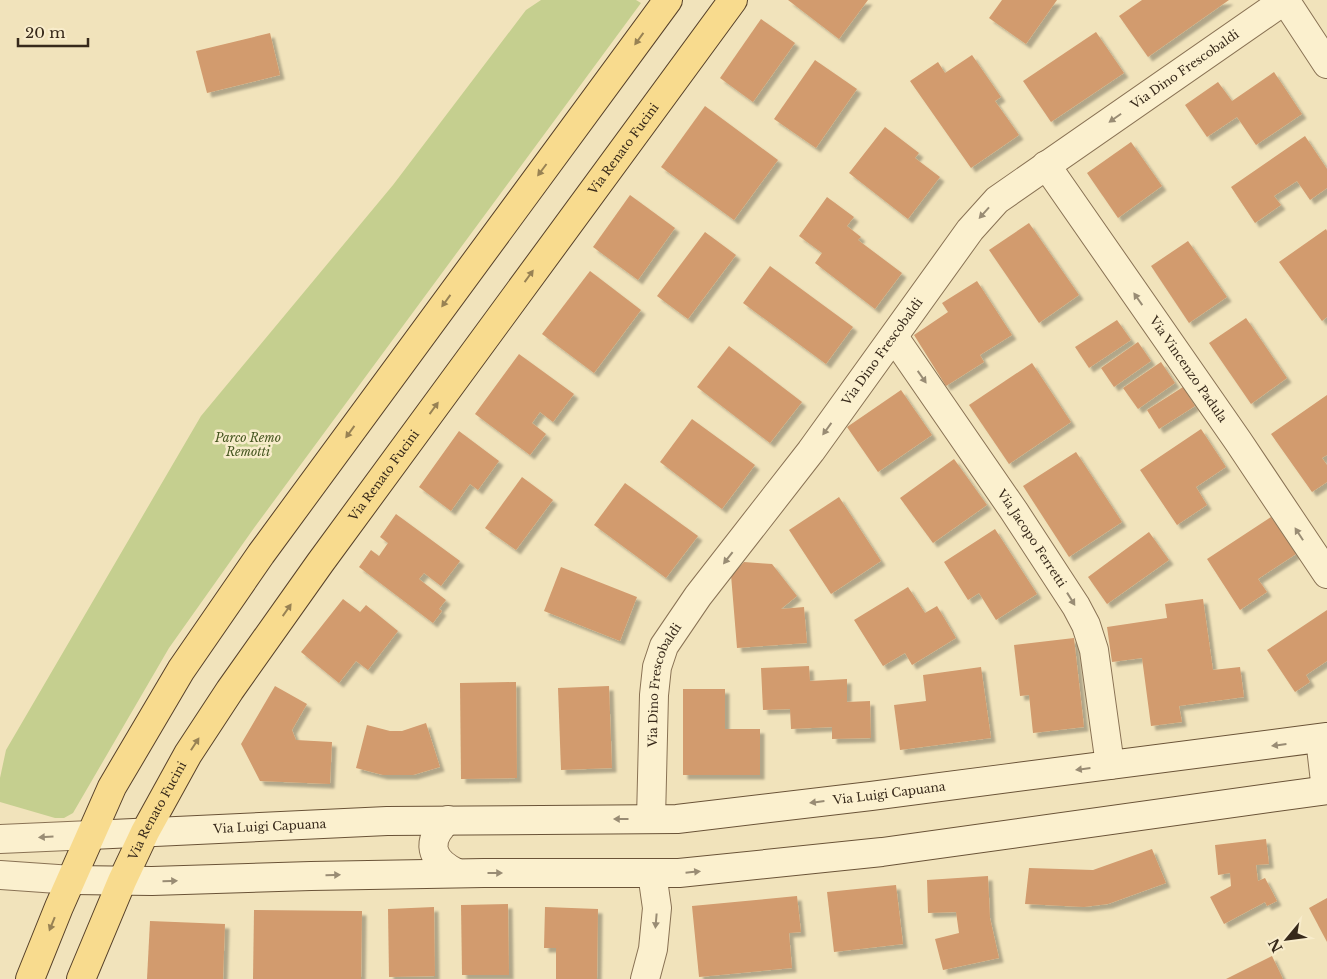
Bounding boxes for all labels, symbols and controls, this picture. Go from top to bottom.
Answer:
scale bar [18,15,88,47]
text: 20 m [25,23,65,42]
street label: Via Dino Frescobaldi [1127,26,1242,112]
one-way arrow [634,32,644,46]
street label: Via Renato Fucini [584,100,662,198]
one-way arrow [1108,113,1122,123]
one-way arrow [537,163,548,176]
one-way arrow [978,207,990,219]
one-way arrow [524,269,534,283]
one-way arrow [1133,292,1143,306]
one-way arrow [441,294,452,307]
street label: Via Dino Frescobaldi [838,295,926,409]
street label: Via Vincenzo Padula [1146,312,1231,425]
one-way arrow [917,370,927,384]
one-way arrow [429,401,439,415]
one-way arrow [822,422,832,436]
one-way arrow [345,425,356,438]
street label: Via Renato Fucini [345,427,422,525]
park label: Parco Remo Remotti [214,430,281,459]
street label: Via Jacopo Ferretti [994,486,1070,590]
one-way arrow [1294,528,1304,541]
one-way arrow [722,551,733,564]
one-way arrow [1067,592,1076,605]
one-way arrow [282,603,292,617]
street label: Via Dino Frescobaldi [645,620,684,748]
one-way arrow [190,737,200,751]
one-way arrow [1270,741,1286,749]
street label: Via Renato Fucini [125,759,189,863]
one-way arrow [1074,765,1090,773]
street label: Via Luigi Capuana [831,778,946,808]
one-way arrow [809,798,825,806]
one-way arrow [613,815,629,823]
street label: Via Luigi Capuana [212,816,327,836]
one-way arrow [37,834,53,842]
one-way arrow [685,868,701,876]
one-way arrow [487,869,503,877]
one-way arrow [325,871,341,879]
one-way arrow [163,876,179,884]
one-way arrow [652,914,660,930]
north arrow [1262,914,1312,964]
one-way arrow [48,917,55,932]
text: N [1265,935,1287,955]

